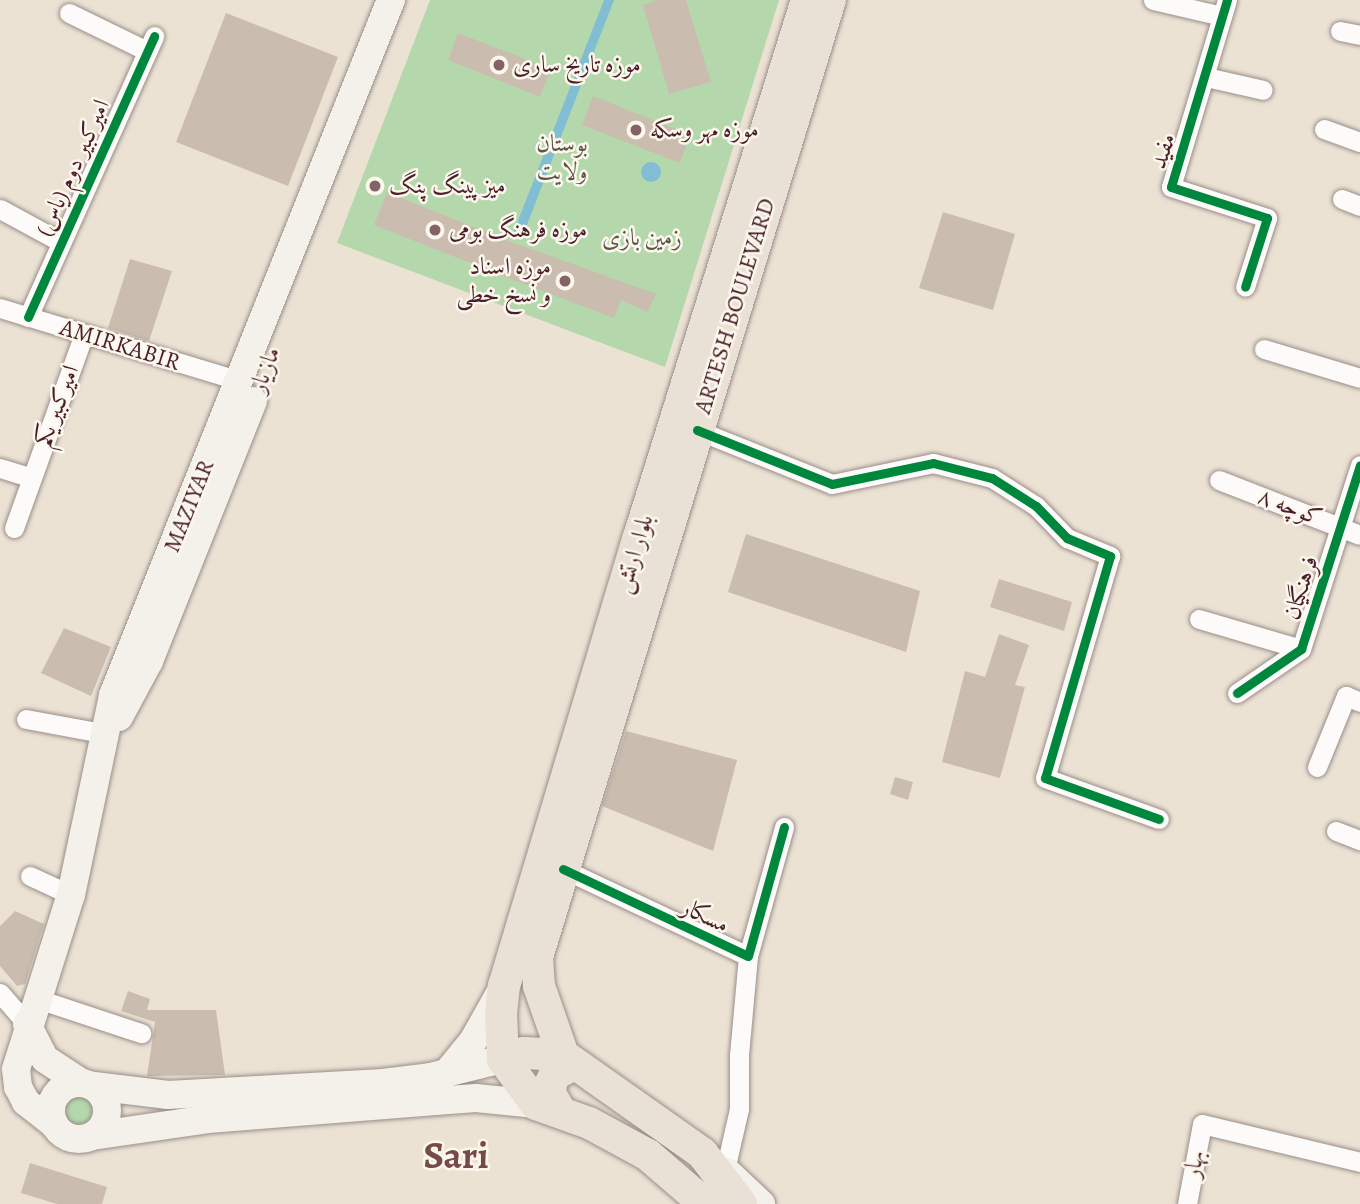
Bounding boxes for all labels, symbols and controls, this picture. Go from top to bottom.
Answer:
place label: موزه تاریخ ساری [513,51,641,79]
marker: موزه تاریخ ساری [491,57,507,73]
street label: امیرکبیر دوم (یاس) [30,95,116,241]
place label: موزه مهر وسکه [650,116,759,144]
marker: موزه مهر وسکه [628,122,644,138]
park label: بوستان ولایت [536,130,588,186]
street label: مفید [1144,130,1182,172]
place label: میز پینگ پنگ [389,172,506,200]
marker: میز پینگ پنگ [367,178,383,194]
street label: ARTESH BOULEVARD [689,195,781,417]
place label: موزه فرهنگ بومی [449,216,587,244]
marker: موزه فرهنگ بومی [427,222,443,238]
park label: زمین بازی [602,224,682,252]
place label: موزه اسناد و نسخ خطی [457,253,551,309]
marker: موزه اسناد و نسخ خطی [557,273,573,289]
street label: AMIRKABIR [56,313,184,377]
street label: مازیار [243,343,287,397]
street label: امیرکبیر یکم [28,361,86,451]
street label: MAZIYAR [157,456,221,556]
street label: کوچه ۸ [1254,482,1326,532]
street label: بلوار ارتش [608,511,660,597]
street label: فرهنگیان [1277,552,1325,624]
street label: مسکار [676,892,734,940]
district label: Sari [424,1133,488,1179]
street label: بهار [1177,1148,1211,1180]

